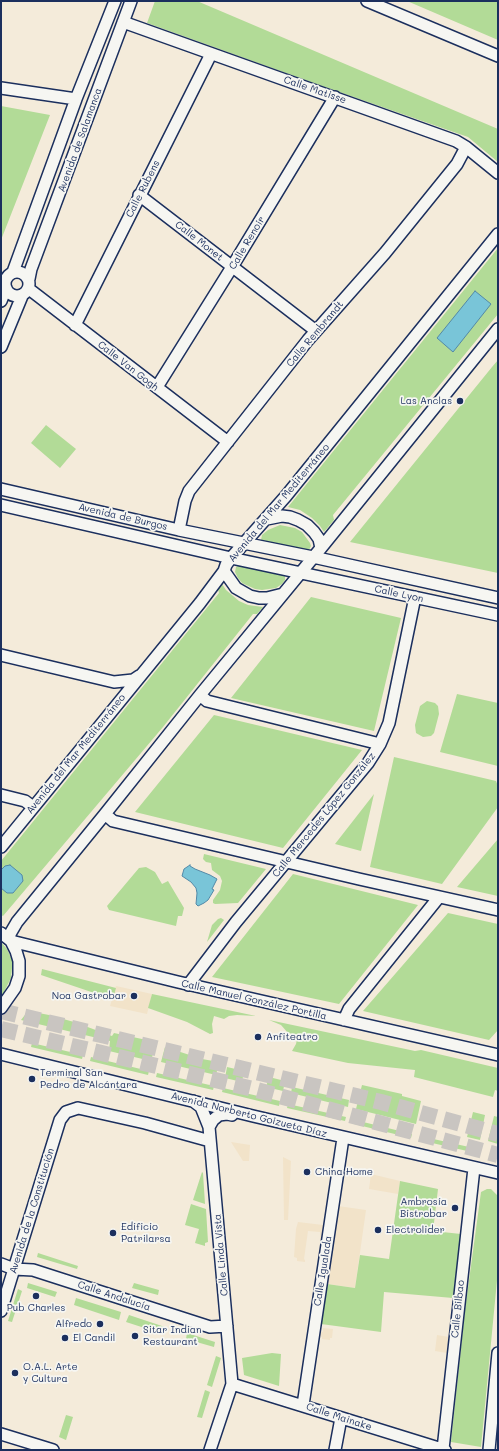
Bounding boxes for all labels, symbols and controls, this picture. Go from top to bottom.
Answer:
street label: Calle Matisse [282,74,348,106]
street label: Avenida de Salamanca [56,86,104,194]
street label: Calle Rubens [123,158,163,220]
street label: Calle Renoir [226,214,268,272]
street label: Calle Monet [173,218,225,264]
street label: Calle Rembrandt [284,299,346,369]
street label: Calle Van Gogh [95,339,161,393]
place label: Las Anclas [401,395,452,407]
marker: Las Anclas [455,396,465,406]
street label: Avenida del Mar Mediterráneo [226,441,332,565]
street label: Avenida de Burgos [77,501,169,533]
street label: Calle Lyon [373,583,425,605]
street label: Avenida del Mar Mediterráneo [24,692,128,816]
street label: Calle Mercedes López González [270,750,378,880]
street label: Calle Manuel González Portilla [180,977,328,1023]
place label: Noa Gastrobar [52,990,126,1002]
marker: Noa Gastrobar [129,991,139,1001]
place label: Anfiteatro [266,1031,318,1043]
marker: Anfiteatro [253,1032,263,1042]
place label: Terminal San Pedro de Alcántara [40,1067,137,1090]
marker: Terminal San Pedro de Alcántara [27,1074,37,1084]
street label: Avenida Norberto Goizueta Díaz [170,1090,328,1140]
street label: Avenida de la Constitución [7,1147,57,1275]
place label: China Home [315,1166,373,1178]
marker: China Home [302,1167,312,1177]
place label: Ambrosía Bistrobar [400,1196,447,1220]
marker: Ambrosía Bistrobar [450,1203,460,1213]
street label: Calle Linda Vista [211,1213,231,1297]
place label: Edificio Patrilarsa [121,1221,171,1244]
place label: Electrolider [386,1224,445,1236]
marker: Electrolider [373,1225,383,1235]
marker: Edificio Patrilarsa [108,1228,118,1238]
street label: Calle Igualada [312,1235,334,1307]
street label: Calle Andalucía [76,1279,152,1313]
street label: Calle Bilbao [449,1279,467,1339]
marker: Pub Charles [31,1291,41,1301]
place label: Pub Charles [7,1302,65,1314]
place label: Alfredo [55,1318,92,1330]
marker: Alfredo [95,1319,105,1329]
place label: Sitar Indian Restaurant [143,1324,202,1348]
marker: Sitar Indian Restaurant [130,1331,140,1341]
place label: El Candil [73,1332,115,1344]
marker: El Candil [60,1333,70,1343]
place label: O.A.L. Arte y Cultura [23,1361,78,1384]
marker: O.A.L. Arte y Cultura [10,1368,20,1378]
street label: Calle Mainake [305,1401,373,1433]

